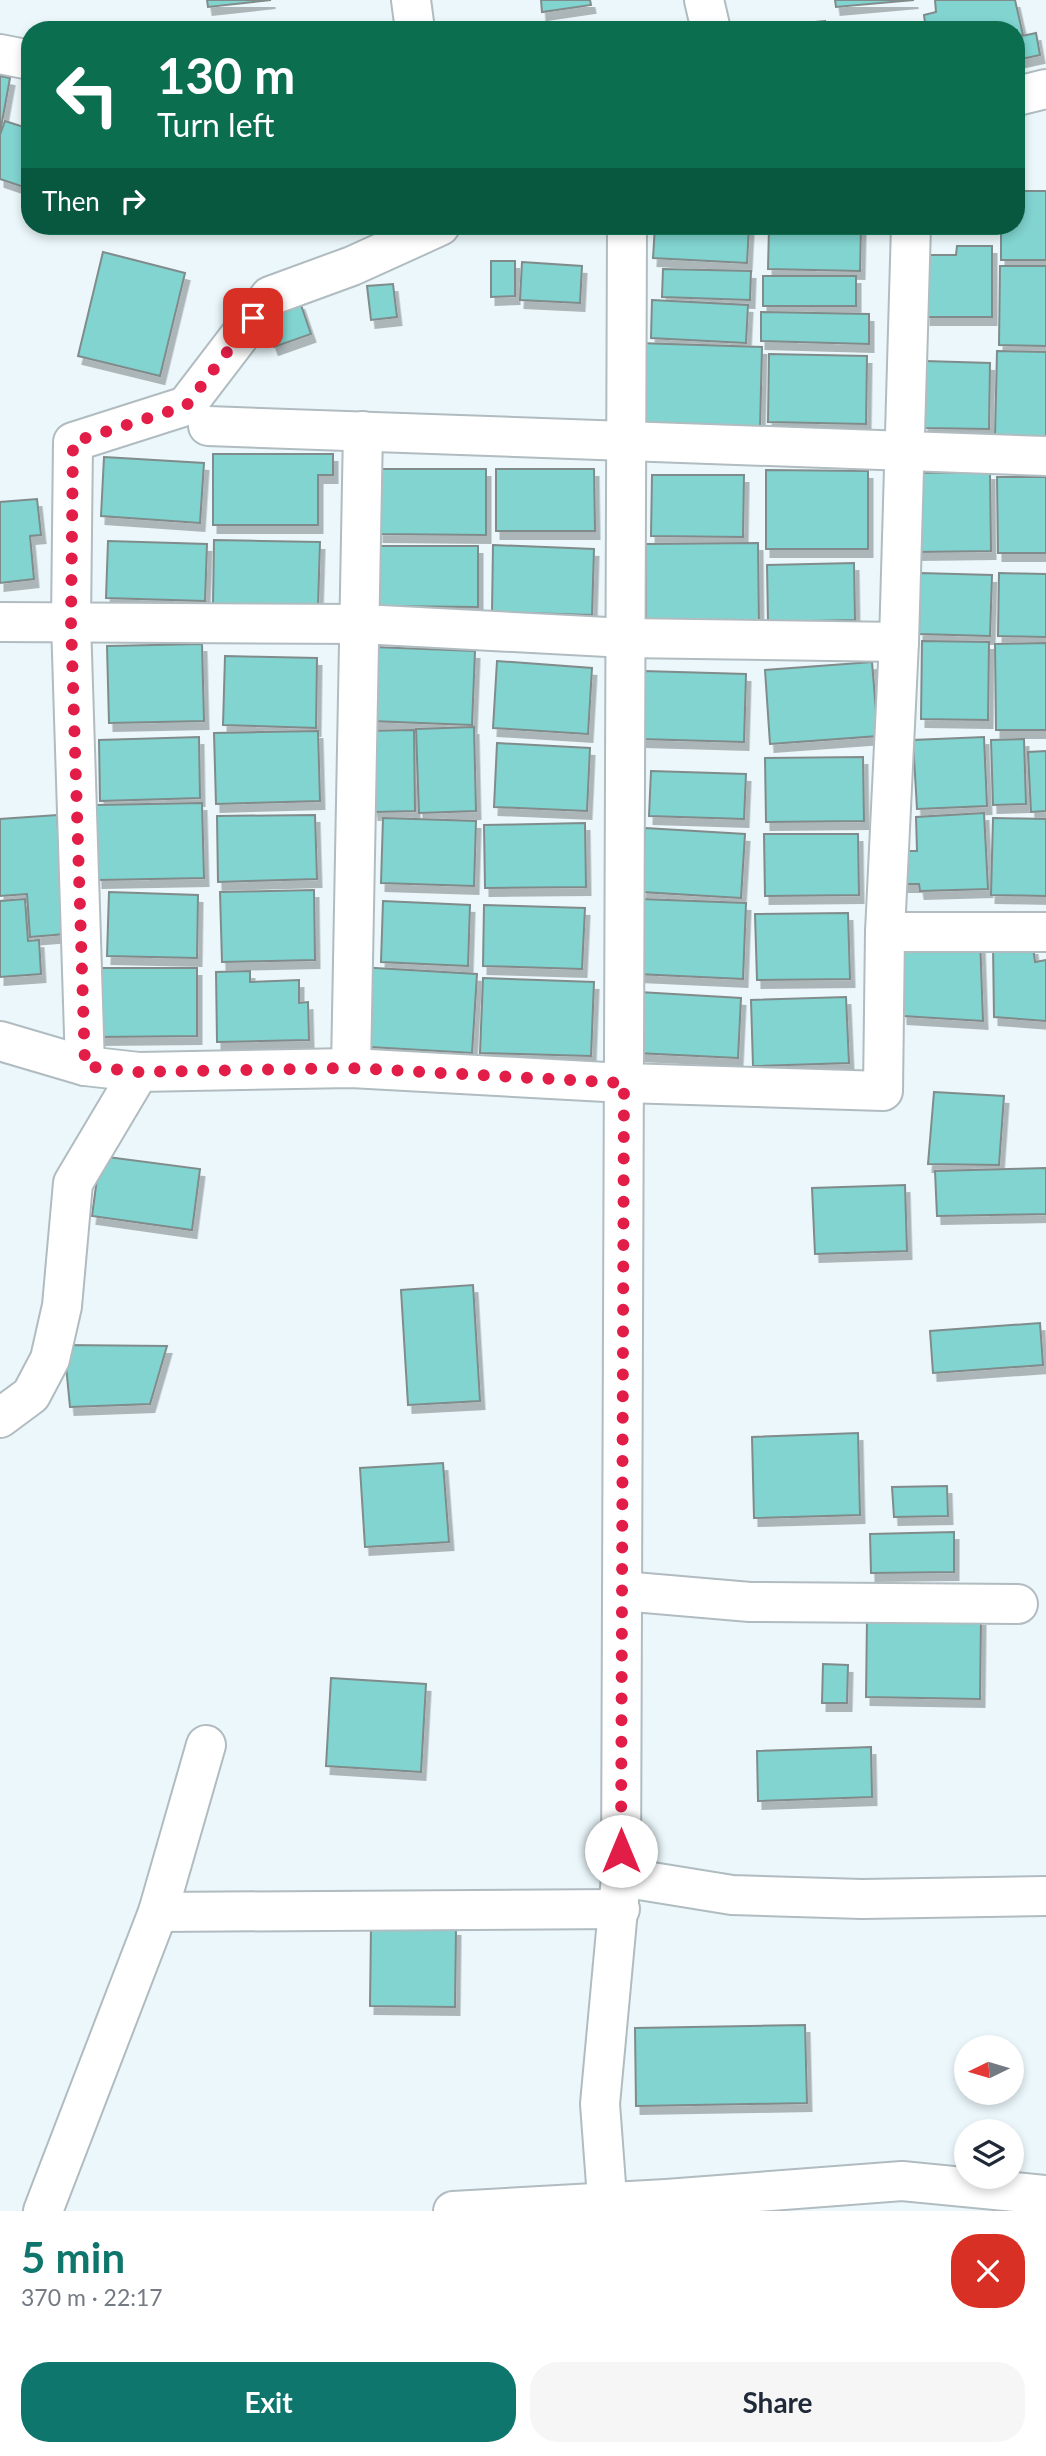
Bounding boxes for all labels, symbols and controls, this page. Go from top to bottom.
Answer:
text: 130 m [157,46,295,104]
icon: left [42,49,133,140]
text: Turn left [157,105,274,144]
icon: right [114,182,152,220]
text: Then [42,185,100,217]
pin [223,288,283,348]
icon: arrive [234,299,272,337]
position arrow [584,1814,658,1888]
north arrow [954,2035,1024,2105]
map controls [954,2035,1024,2189]
button: layers [954,2119,1024,2189]
text: 5 min [21,2232,125,2282]
button: close [951,2234,1025,2308]
text: 370 m · 22:17 [21,2283,163,2311]
button: Exit [21,2362,516,2442]
button: Share [530,2362,1025,2442]

